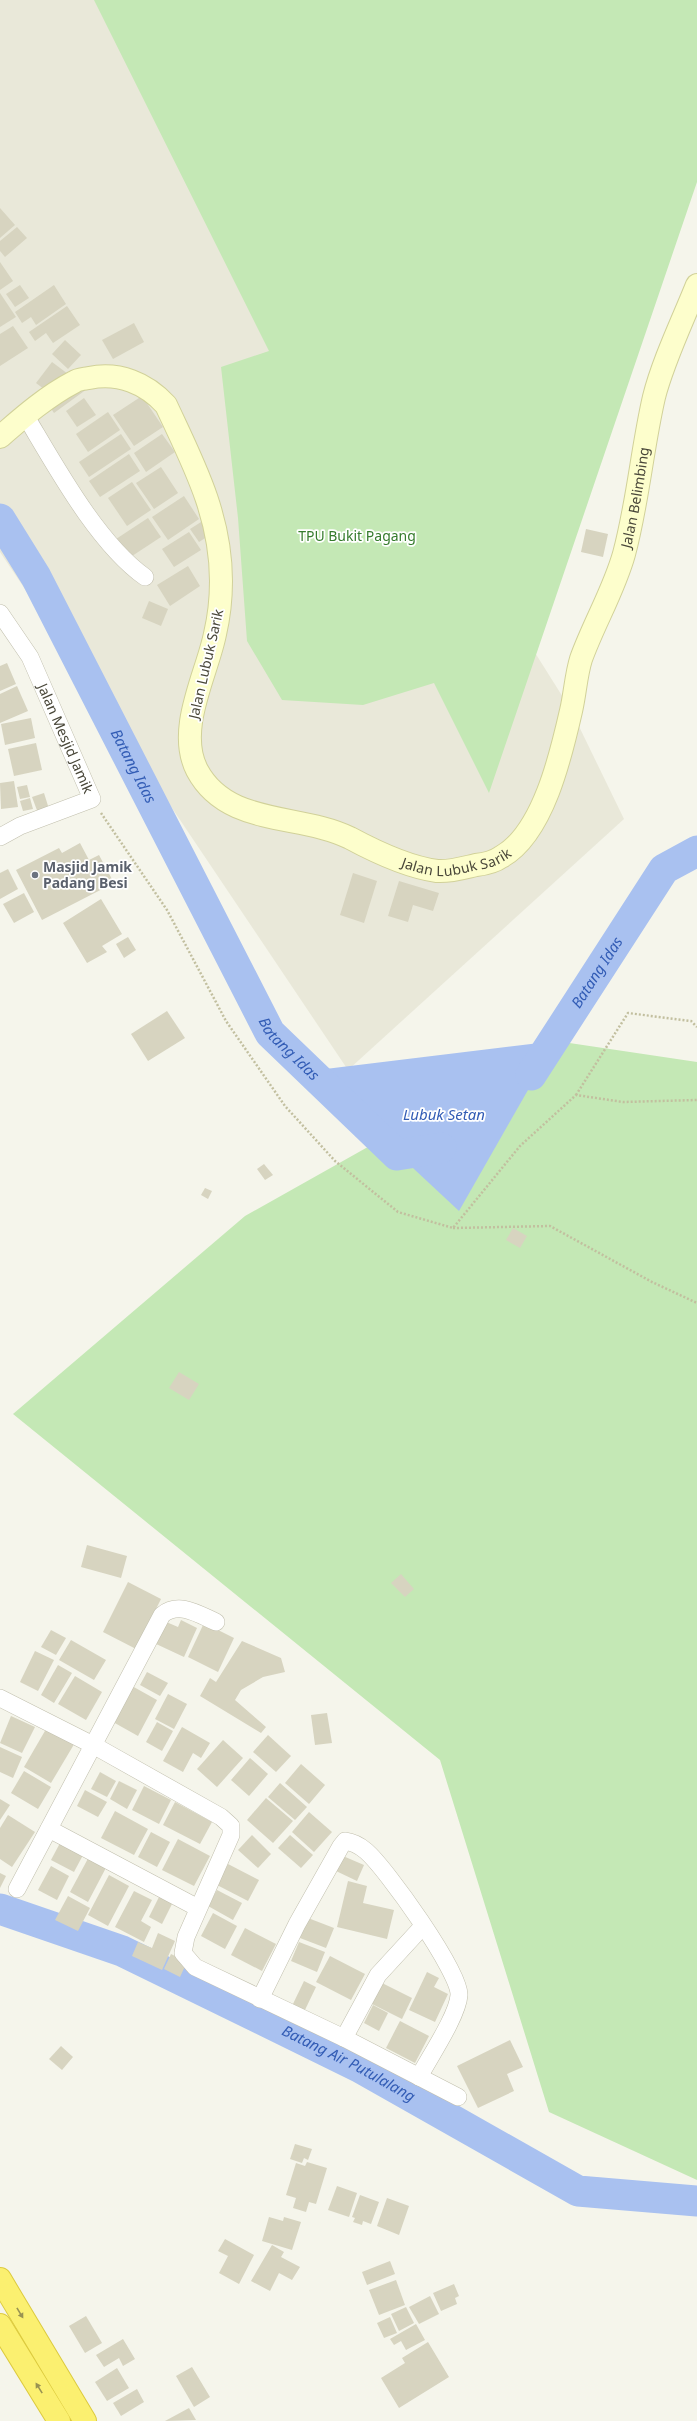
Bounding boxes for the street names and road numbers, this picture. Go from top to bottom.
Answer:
street label: Jalan Belimbing [615,446,653,552]
street label: Jalan Lubuk Sarik [183,607,228,723]
street label: Jalan Mesjid Jamik [33,678,99,797]
street label: Jalan Lubuk Sarik [397,843,515,880]

